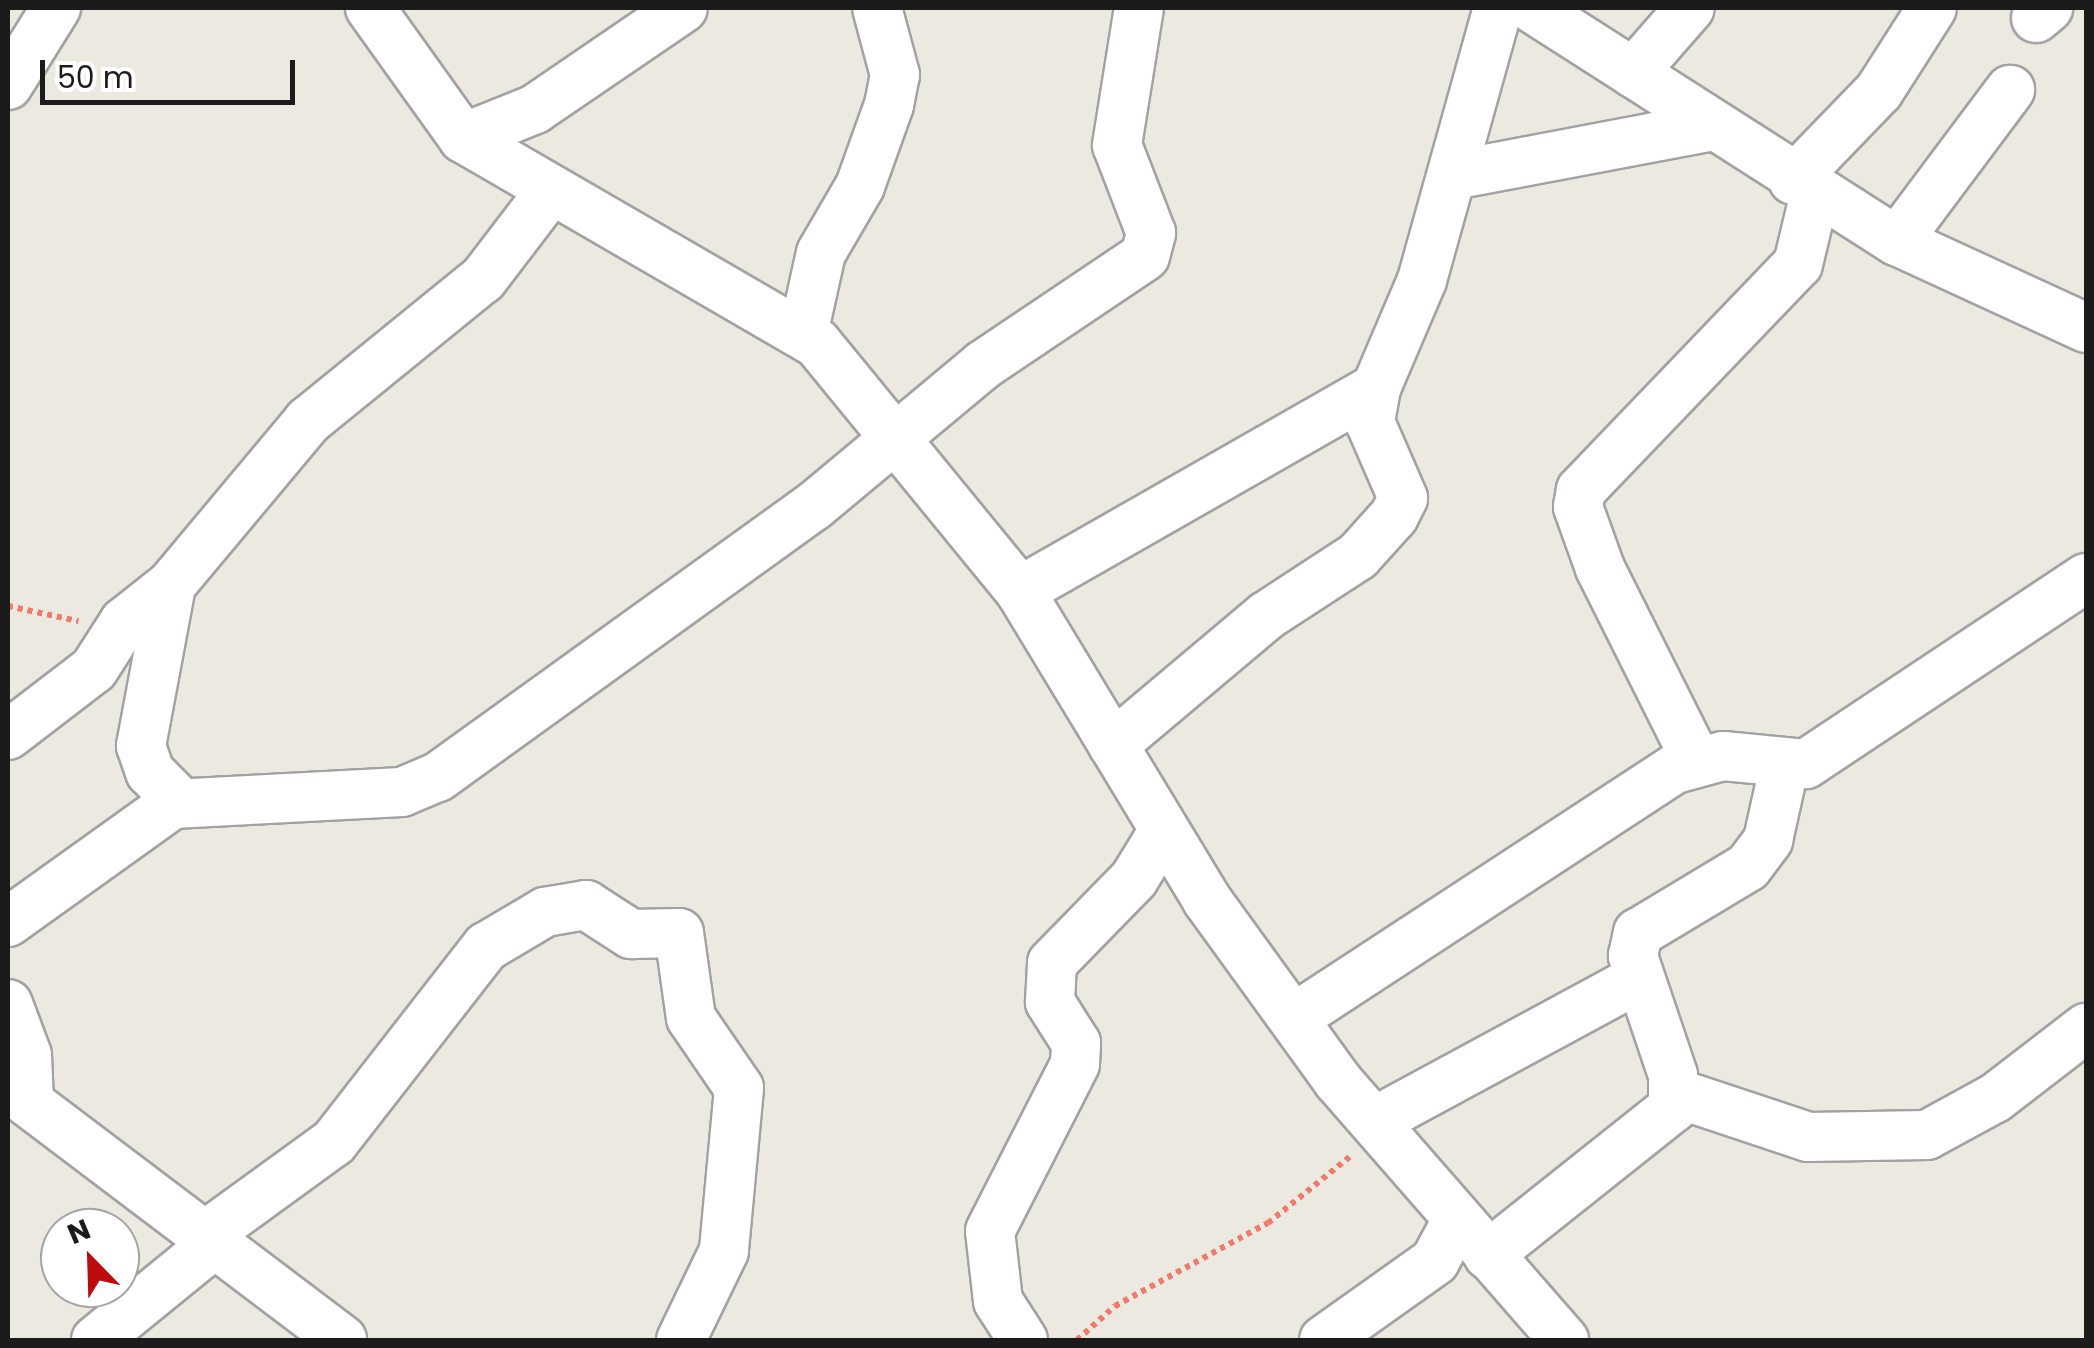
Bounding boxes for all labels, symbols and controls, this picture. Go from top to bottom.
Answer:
scale bar [45,40,300,102]
text: 50 m [57,56,134,99]
north arrow [40,1208,140,1308]
text: N [62,1210,96,1254]

